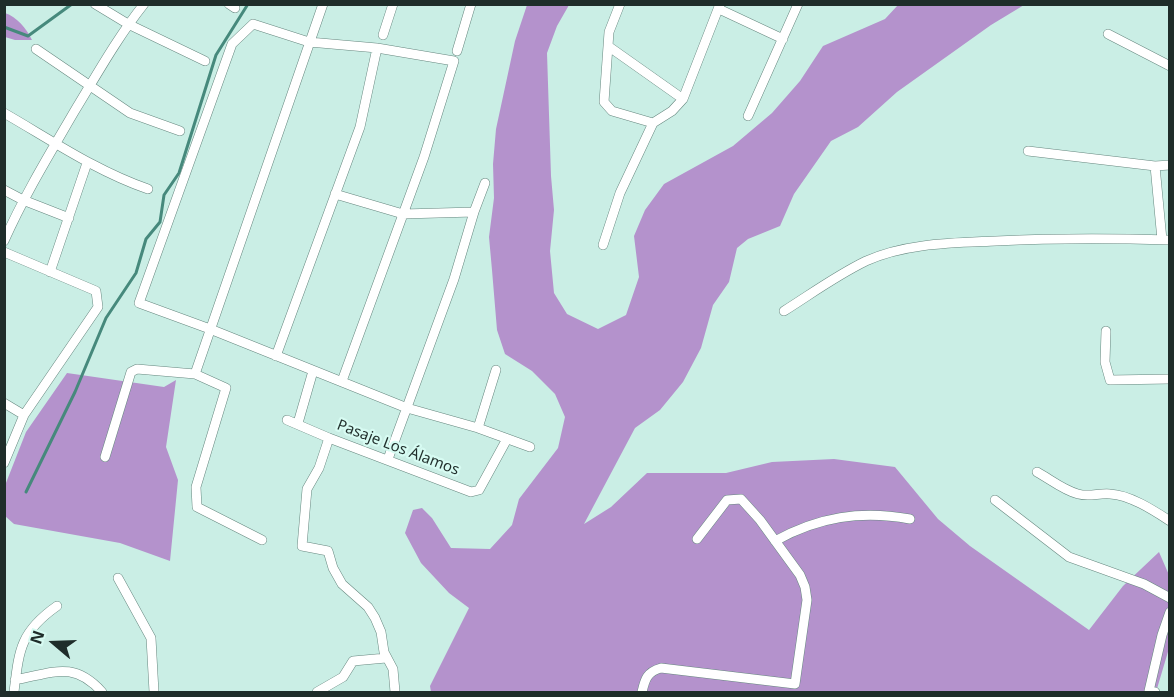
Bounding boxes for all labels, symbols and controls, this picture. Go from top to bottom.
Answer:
street label: Pasaje Los Álamos [334,416,462,480]
north arrow [24,613,84,673]
text: N [24,627,49,647]

